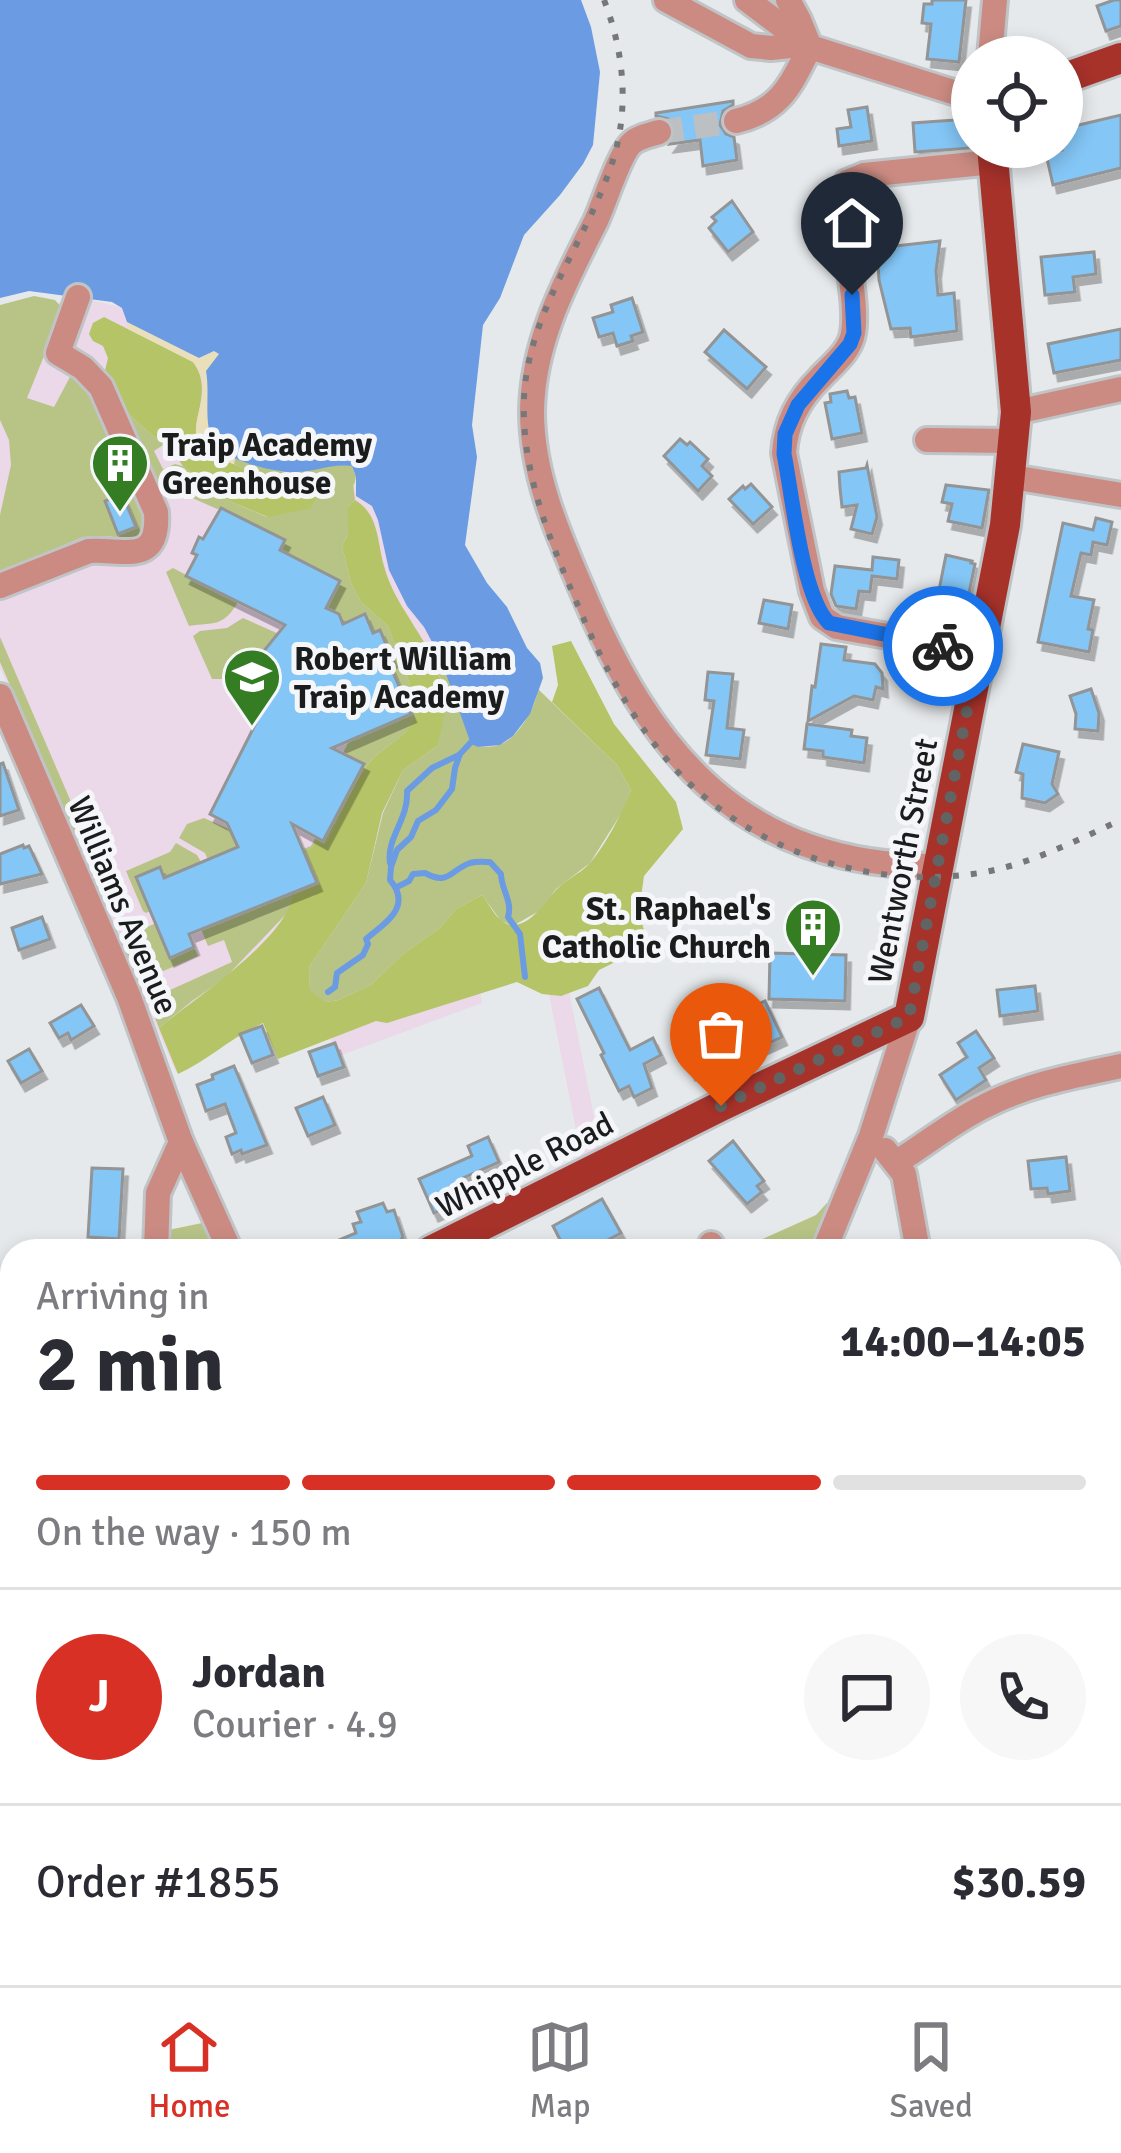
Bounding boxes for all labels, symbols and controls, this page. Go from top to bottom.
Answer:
map controls [951,36,1083,168]
button: locate [951,36,1083,168]
pin [801,172,903,295]
icon: home [819,190,885,256]
place label: Traip Academy Greenhouse [162,425,373,504]
building icon: Traip Academy Greenhouse [89,432,151,514]
courier [883,586,1003,706]
icon: bike [910,613,976,679]
place label: Robert William Traip Academy [294,639,512,718]
school or university icon: Robert William Traip Academy [221,646,283,728]
street label: Wentworth Street [860,735,947,988]
street label: Williams Avenue [58,790,187,1021]
place label: St. Raphael's Catholic Church [542,889,771,968]
building icon: St. Raphael's Catholic Church [782,896,844,978]
pin [670,983,772,1106]
icon: bag [688,1001,754,1067]
street label: Whipple Road [429,1103,620,1228]
text: Arriving in [36,1272,210,1320]
text: 14:00–14:05 [840,1314,1086,1369]
text: 2 min [36,1317,224,1413]
text: On the way · 150 m [36,1508,352,1556]
button: chat [804,1634,930,1760]
button: phone [960,1634,1086,1760]
text: Jordan [192,1645,326,1700]
text: J [88,1669,110,1724]
text: Courier · 4.9 [192,1700,398,1748]
text: Order #1855 [36,1855,281,1910]
text: $30.59 [952,1855,1086,1910]
tab: Home [148,2014,231,2127]
tab: Map [527,2014,593,2127]
tab: Saved [890,2014,973,2127]

